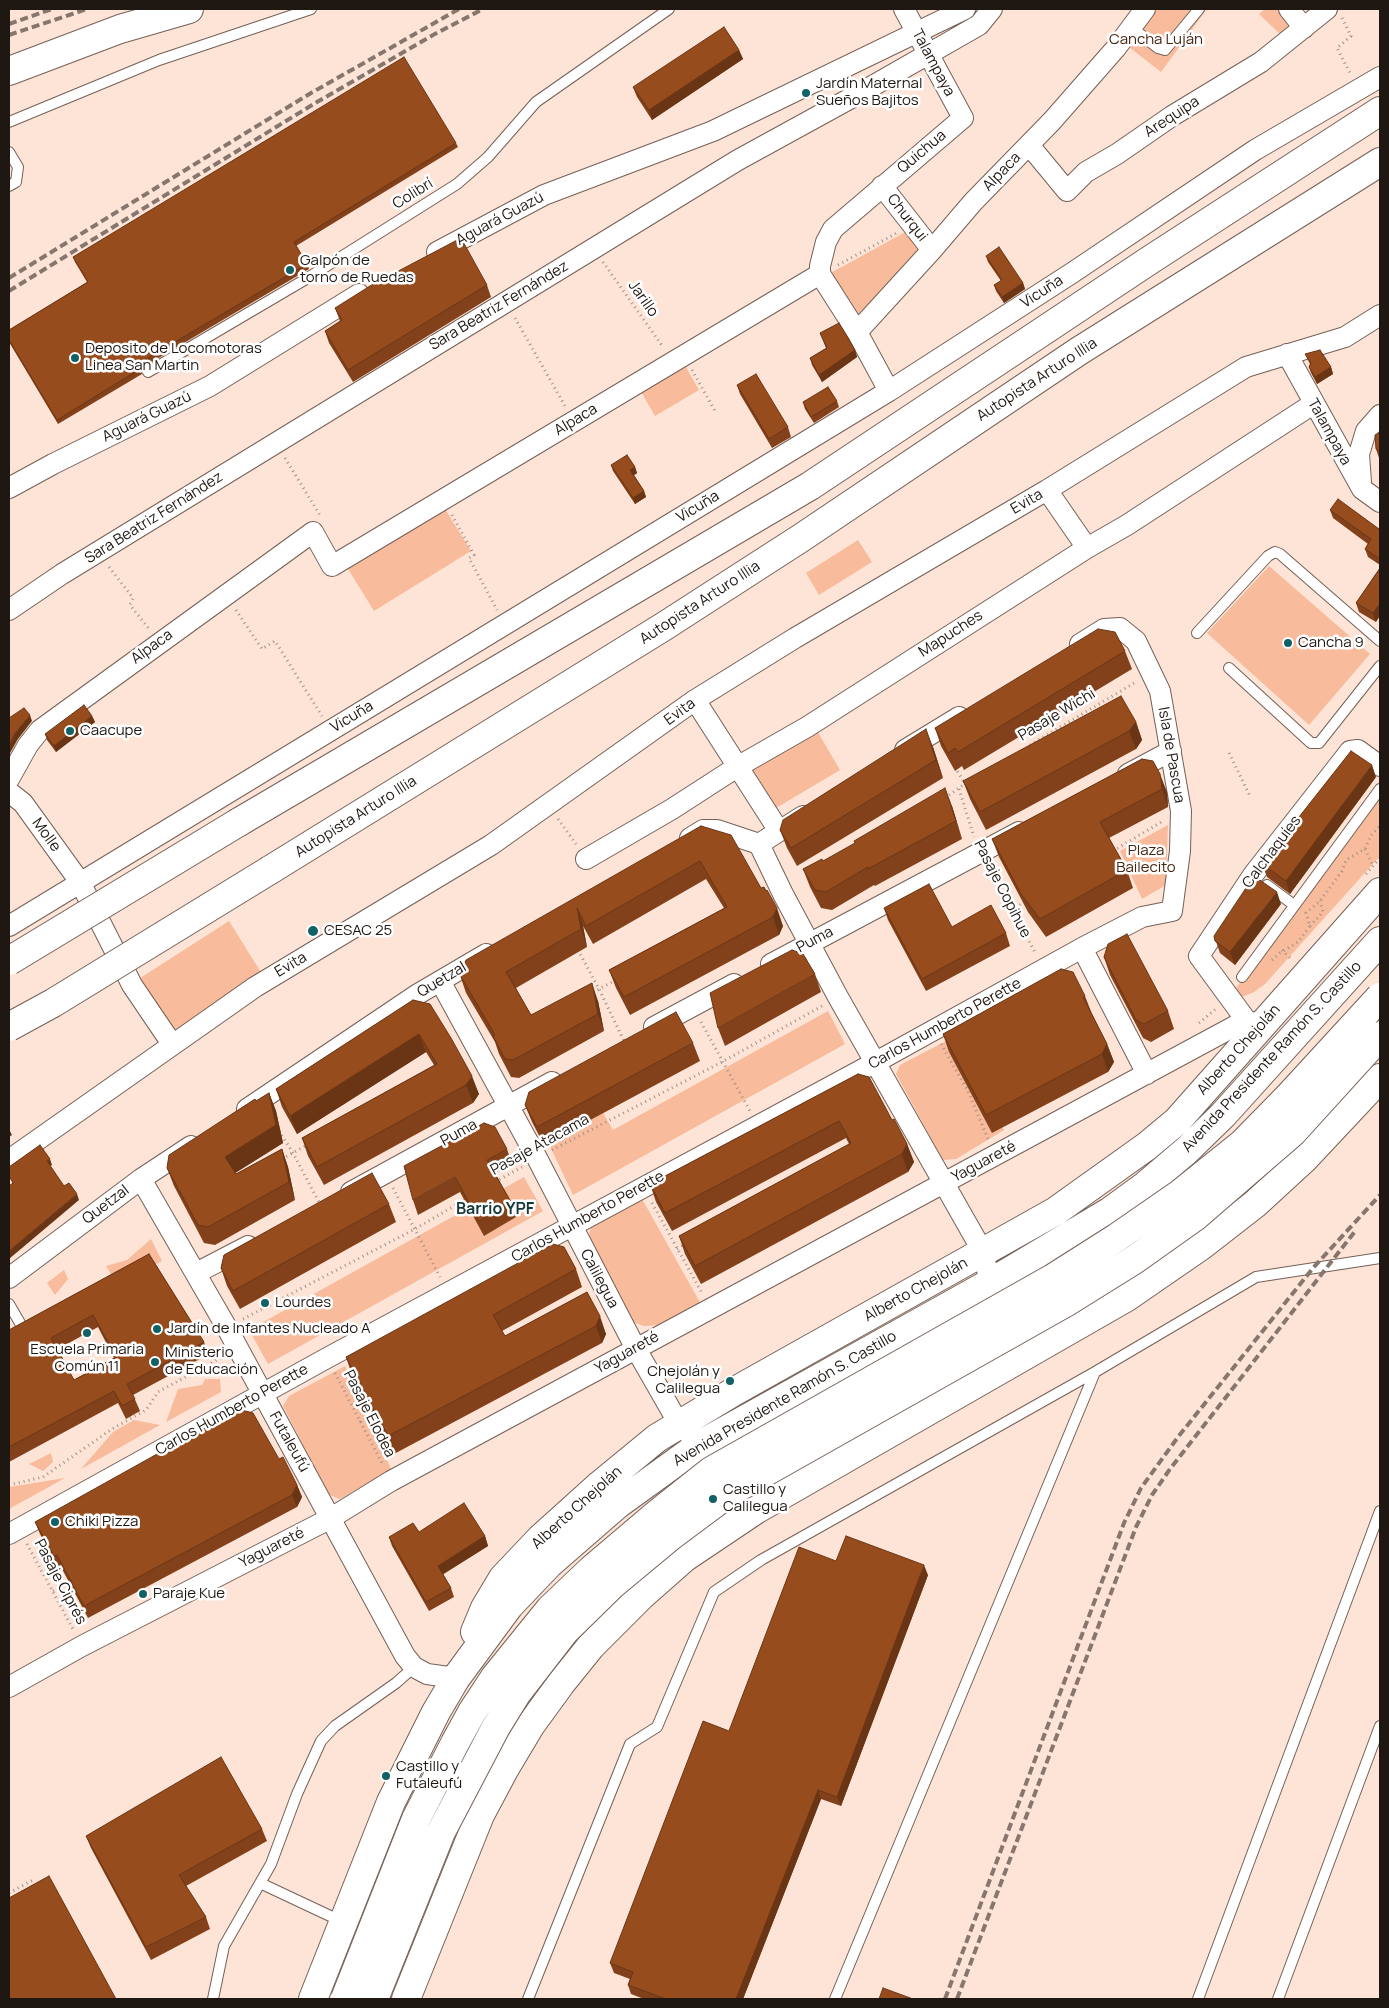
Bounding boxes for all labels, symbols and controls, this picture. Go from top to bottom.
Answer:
street label: Talampaya [908,26,958,100]
park label: Cancha Luján [1109,31,1203,49]
place label: Jardín Maternal Sueños Bajitos [816,75,922,110]
marker: Jardín Maternal Sueños Bajitos [800,87,812,99]
street label: Arequipa [1141,93,1203,141]
street label: Quichua [894,127,950,177]
street label: Alpaca [979,149,1025,195]
street label: Colibrí [389,175,437,213]
street label: Aguará Guazú [453,188,547,250]
street label: Churqui [883,191,931,245]
place label: Galpón de torno de Ruedas [300,252,414,287]
street label: Sara Beatriz Fernández [426,257,572,355]
marker: Galpón de torno de Ruedas [284,264,296,276]
street label: Vicuña [1018,272,1066,312]
street label: Jarillo [624,277,662,321]
street label: Autopista Arturo Illia [973,334,1101,426]
place label: Deposito de Locomotoras Linea San Martin [85,340,262,375]
marker: Deposito de Locomotoras Linea San Martin [69,352,81,364]
street label: Aguará Guazú [100,388,194,446]
street label: Talampaya [1303,395,1355,469]
street label: Alpaca [551,400,601,440]
street label: Sara Beatriz Fernández [82,468,226,568]
street label: Evita [1008,486,1046,518]
street label: Vicuña [673,487,723,527]
street label: Autopista Arturo Illia [636,557,764,649]
street label: Mapuches [916,607,986,661]
street label: Alpaca [128,626,176,668]
place label: Cancha 9 [1298,634,1364,652]
marker: Cancha 9 [1282,637,1294,649]
street label: Pasaje Wichi [1015,685,1099,745]
street label: Evita [661,695,699,729]
street label: Vicuña [327,697,377,737]
street label: Isla de Pascua [1154,706,1188,804]
place label: Caacupe [80,722,142,740]
marker: Caacupe [64,725,76,737]
street label: Autopista Arturo Illia [292,772,420,862]
street label: Calchaquíes [1239,812,1305,892]
street label: Molle [28,815,64,855]
street label: Pasaje Copihue [970,837,1034,941]
park label: Plaza Bailecito [1116,842,1176,877]
place label: CESAC 25 [324,922,392,940]
street label: Puma [794,923,836,957]
marker: CESAC 25 [306,924,320,938]
street label: Evita [272,949,310,981]
street label: Quetzal [414,958,470,1002]
street label: Avenida Presidente Ramón S. Castillo [1178,958,1366,1156]
street label: Carlos Humberto Perette [865,974,1025,1074]
street label: Alberto Chejolán [1194,1001,1284,1099]
street label: Pasaje Atacama [488,1110,592,1180]
street label: Puma [438,1116,480,1150]
street label: Yaguareté [949,1138,1019,1186]
street label: Carlos Humberto Perette [508,1167,668,1267]
street label: Quetzal [79,1182,133,1228]
district label: Barrio YPF [456,1200,534,1220]
street label: Calilegua [576,1246,622,1312]
street label: Alberto Chejolán [861,1254,971,1326]
place label: Lourdes [275,1294,331,1312]
marker: Lourdes [259,1297,271,1309]
place label: Jardín de Infantes Nucleado A [167,1320,371,1338]
marker: Jardín de Infantes Nucleado A [151,1323,163,1335]
marker: Escuela Primaria Común 11 [81,1327,93,1339]
street label: Avenida Presidente Ramón S. Castillo [670,1327,900,1471]
street label: Yaguareté [592,1328,662,1378]
place label: Escuela Primaria Común 11 [30,1341,144,1376]
place label: Ministerio de Educación [165,1344,258,1379]
marker: Ministerio de Educación [149,1356,161,1368]
street label: Carlos Humberto Perette [152,1360,312,1460]
place label: Chejolán y Calilegua [647,1363,720,1398]
street label: Pasaje Elodea [339,1367,399,1461]
marker: Chejolán y Calilegua [724,1375,736,1387]
street label: Futaleufú [265,1409,313,1475]
street label: Alberto Chejolán [528,1463,626,1553]
place label: Castillo y Calilegua [723,1481,787,1516]
marker: Castillo y Calilegua [707,1493,719,1505]
place label: Chiki Pizza [65,1513,138,1531]
marker: Chiki Pizza [49,1516,61,1528]
street label: Yaguareté [237,1524,307,1572]
street label: Pasaje Ciprés [30,1536,90,1628]
place label: Paraje Kue [153,1585,225,1603]
marker: Paraje Kue [137,1588,149,1600]
place label: Castillo y Futaleufú [396,1758,462,1793]
marker: Castillo y Futaleufú [380,1770,392,1782]

